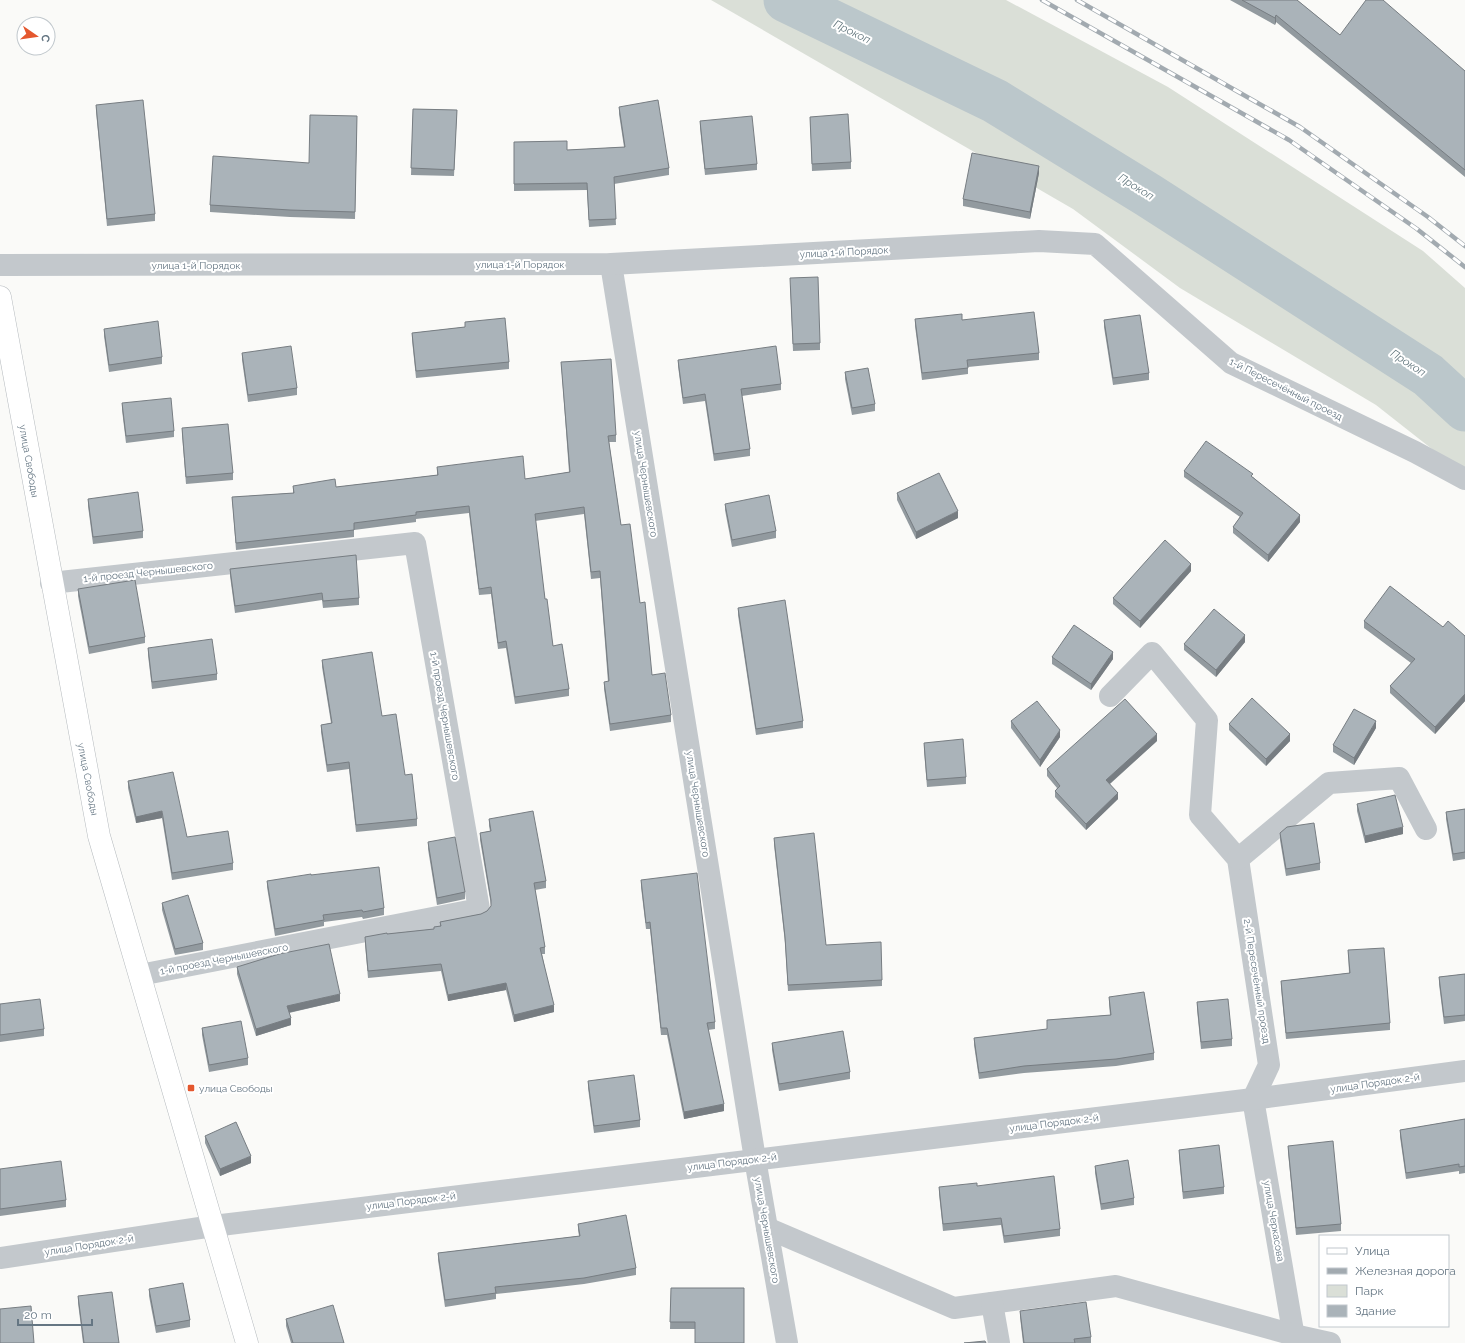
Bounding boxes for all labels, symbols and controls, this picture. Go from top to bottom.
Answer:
north arrow [16,16,56,56]
water label: Прокоп [832,18,872,46]
text: С [38,33,52,44]
water label: Прокоп [1116,171,1156,203]
street label: улица 1-й Порядок [799,244,889,260]
street label: улица 1-й Порядок [475,259,565,270]
street label: улица 1-й Порядок [151,260,241,271]
water label: Прокоп [1388,347,1428,379]
street label: 1-й Пересечённый проезд [1228,356,1344,422]
street label: улица Свободы [17,424,41,498]
street label: улица Чернышевского [632,430,660,538]
street label: 1-й проезд Чернышевского [83,560,213,584]
street label: 1-й проезд Чернышевского [428,651,462,781]
street label: улица Свободы [76,742,100,816]
street label: улица Чернышевского [684,750,712,858]
street label: 2-й Пересечённый проезд [1242,918,1272,1044]
street label: 1-й проезд Чернышевского [159,941,289,977]
street label: улица Порядок 2-й [1330,1071,1420,1095]
marker: улица Свободы [186,1083,196,1093]
place label: улица Свободы [199,1083,273,1094]
street label: улица Порядок 2-й [1009,1112,1099,1134]
street label: улица Порядок 2-й [687,1151,777,1173]
street label: улица Чернышевского [752,1176,782,1284]
street label: улица Черкасова [1261,1180,1287,1262]
street label: улица Порядок 2-й [366,1190,456,1212]
street label: улица Порядок 2-й [44,1233,134,1257]
legend [1319,1235,1449,1327]
text: Улица [1355,1244,1390,1258]
text: Железная дорога [1355,1264,1456,1278]
text: Парк [1355,1284,1384,1298]
scale bar [18,1301,92,1327]
text: Здание [1355,1304,1396,1318]
text: 20 m [24,1308,52,1322]

